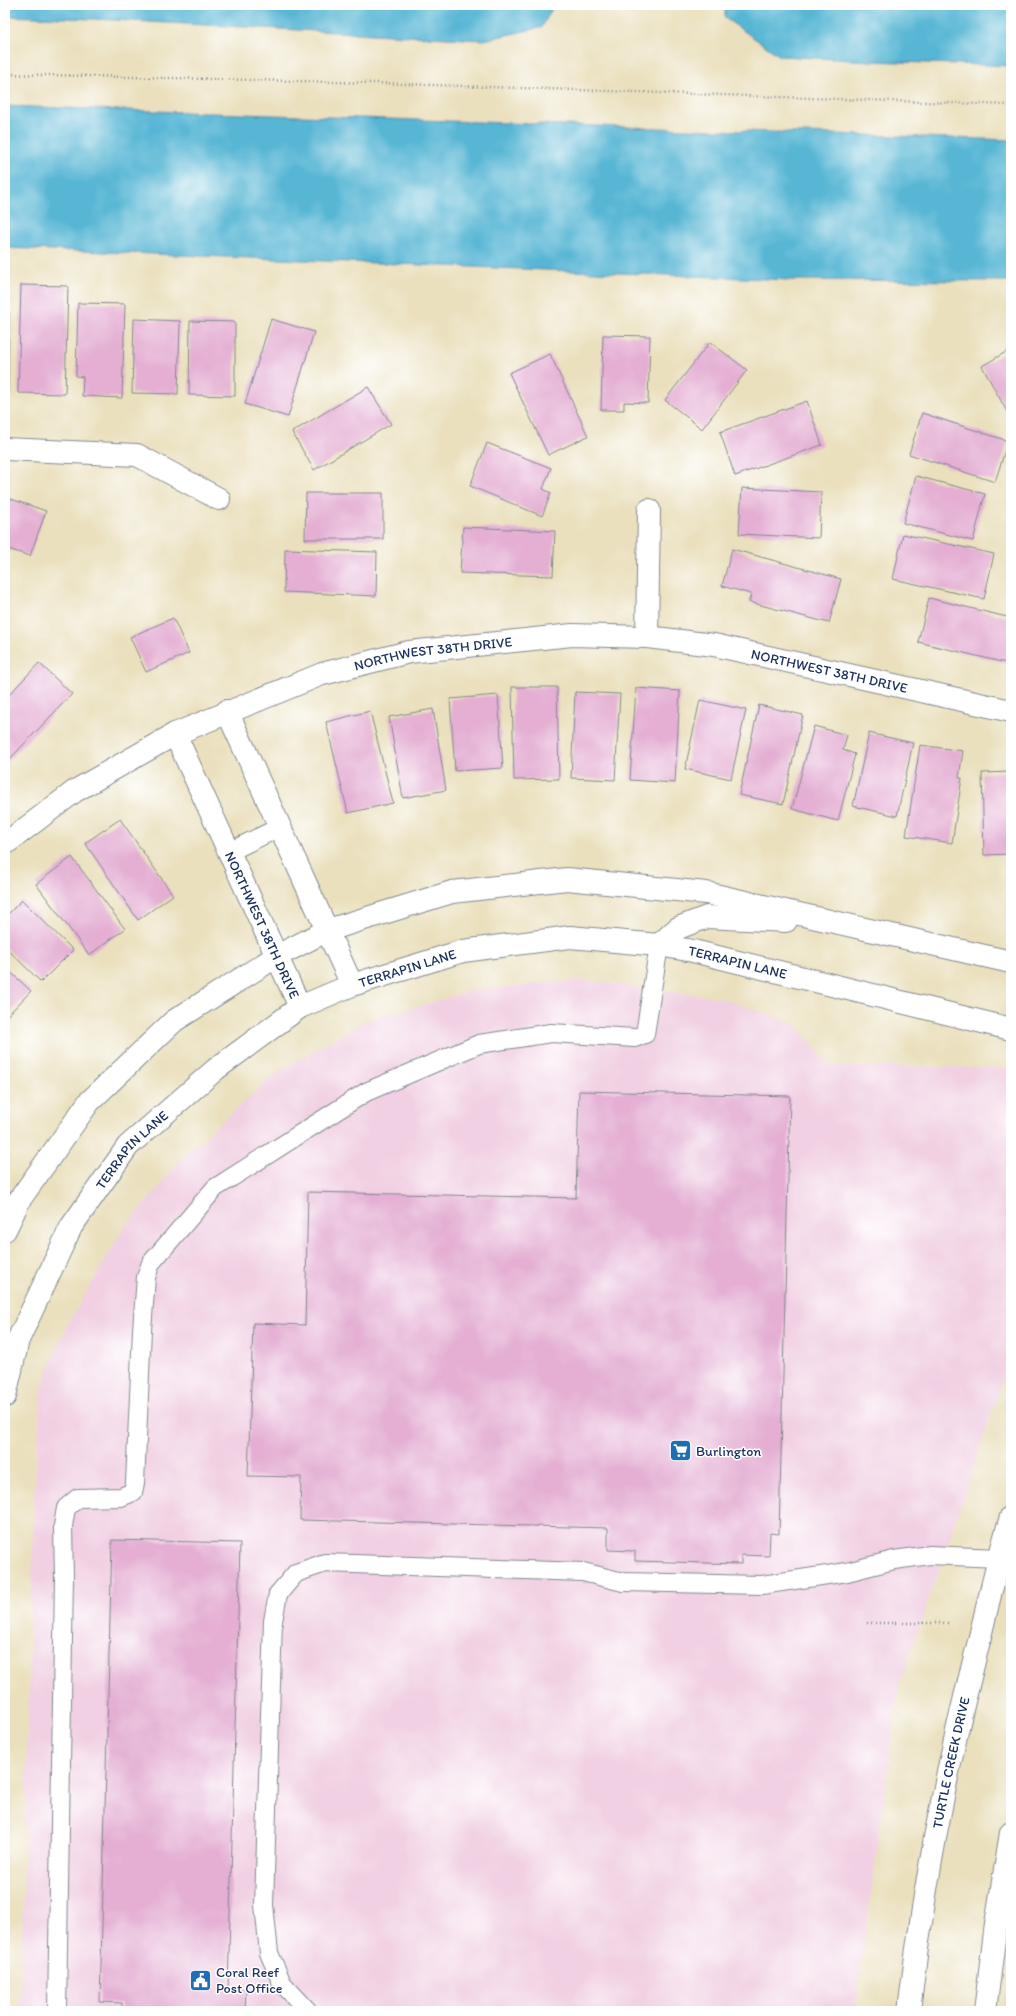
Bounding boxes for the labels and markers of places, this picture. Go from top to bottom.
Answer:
supermarket icon: Burlington [668,1438,694,1464]
place label: Burlington [696,1443,761,1460]
place label: Coral Reef Post Office [216,1964,283,1997]
public building icon: Coral Reef Post Office [187,1967,213,1993]

